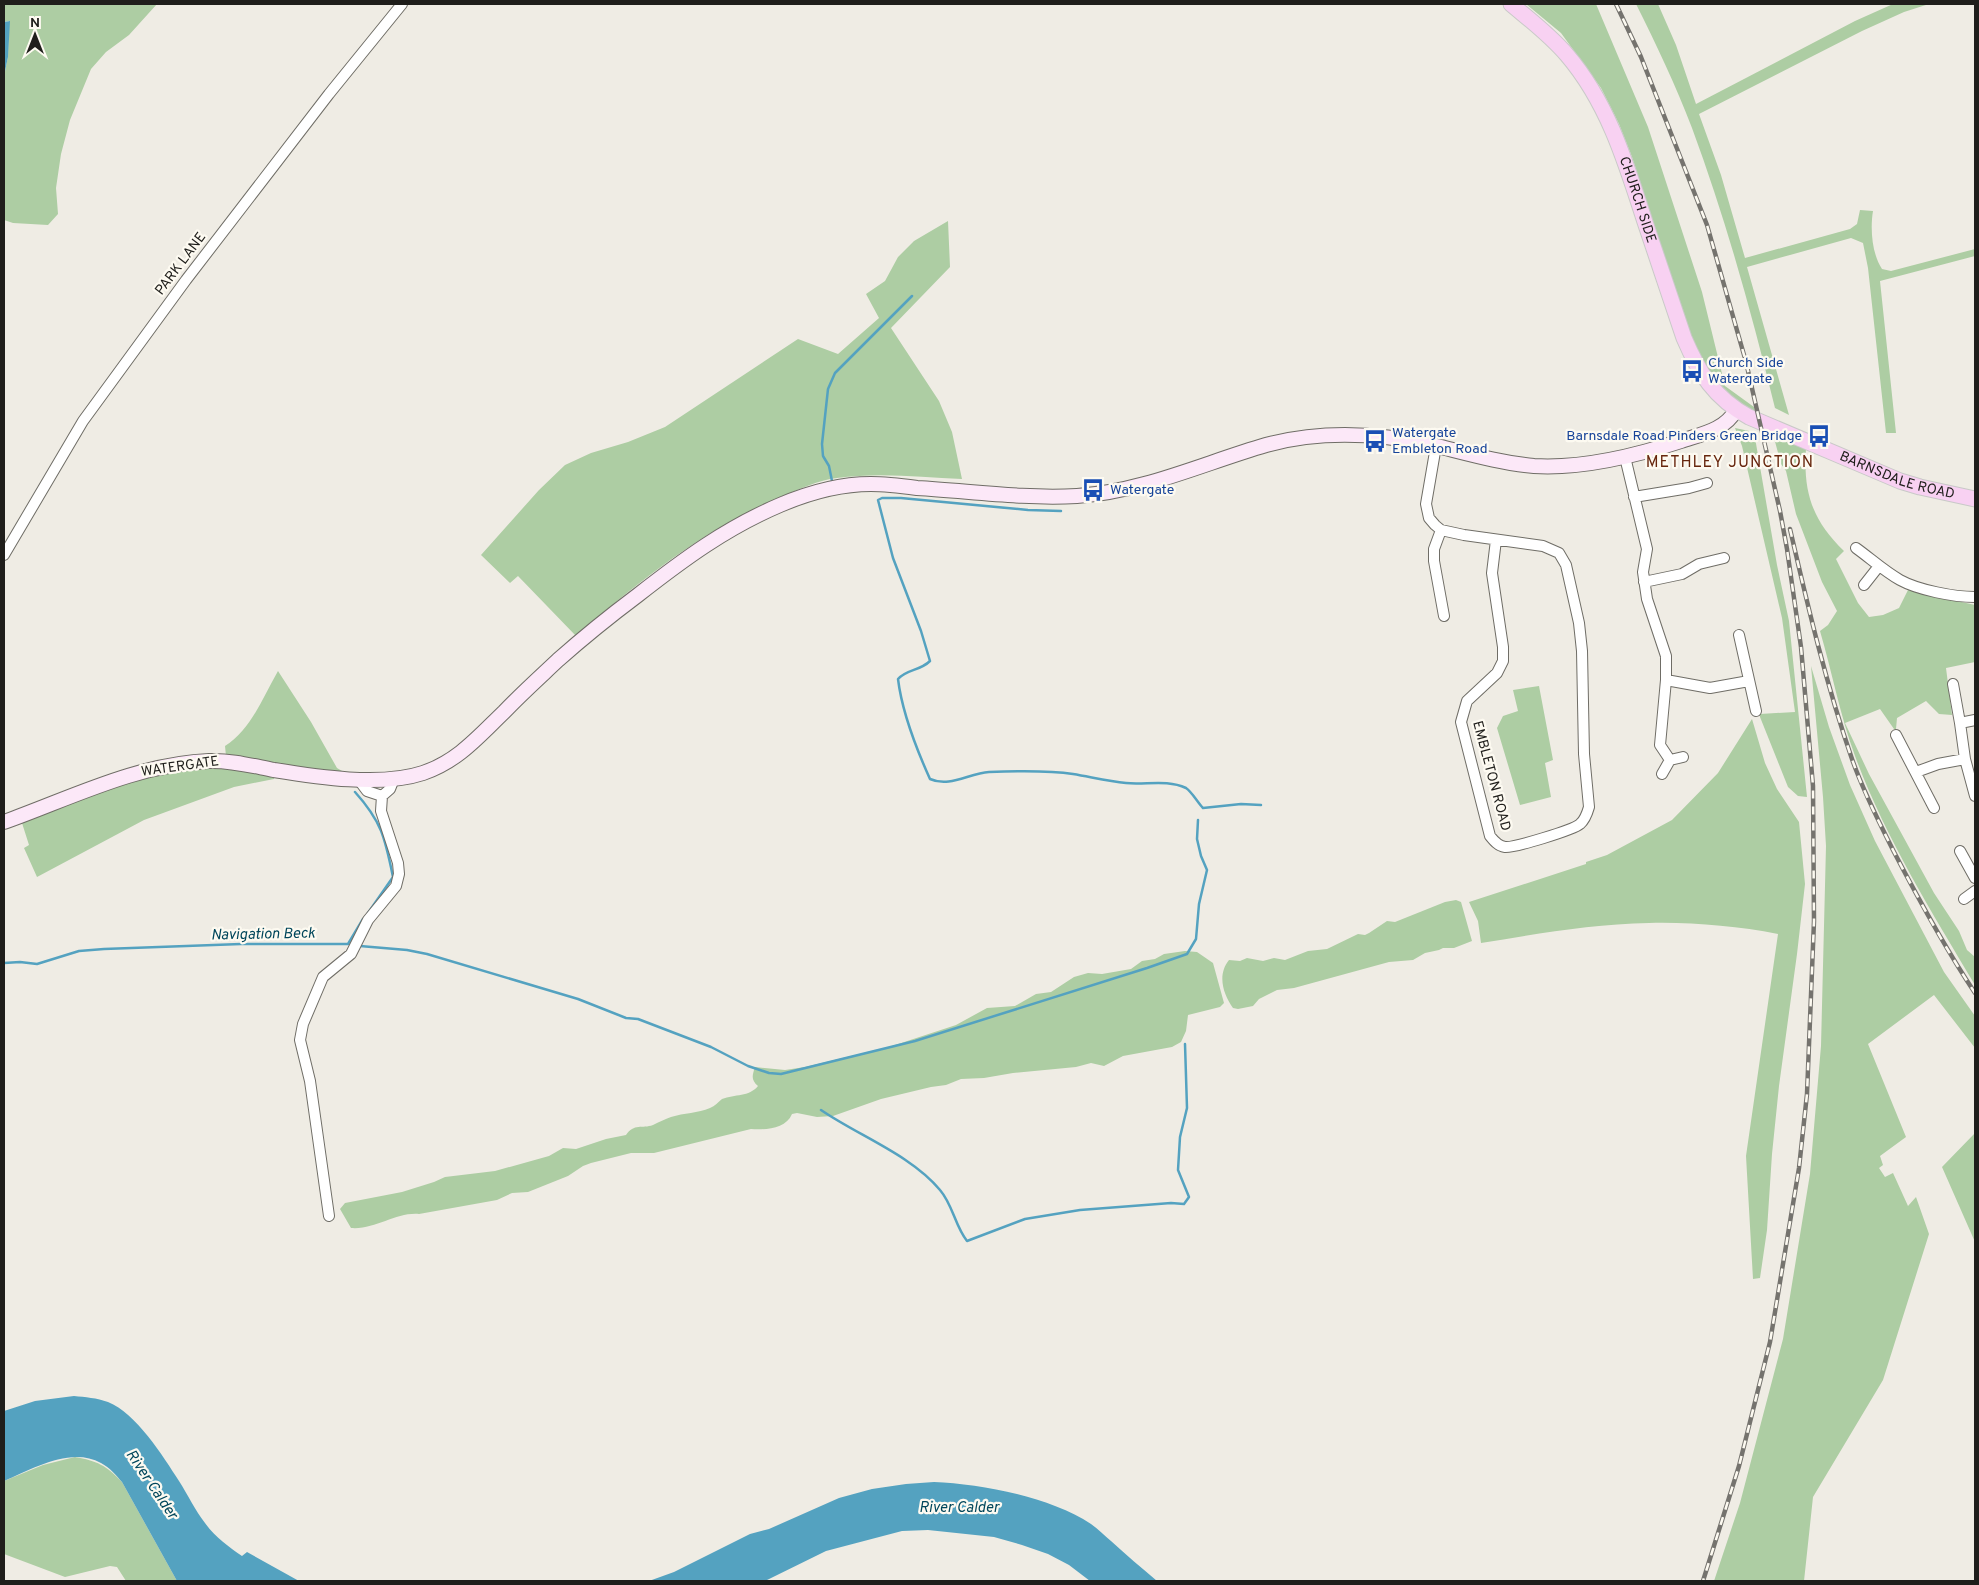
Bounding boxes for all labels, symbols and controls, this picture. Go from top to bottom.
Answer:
north arrow [10,10,60,60]
text: N [30,15,40,32]
street label: CHURCH SIDE [1615,154,1660,245]
street label: PARK LANE [152,229,210,299]
place label: Church Side Watergate [1708,355,1784,388]
bus stop icon: Church Side Watergate [1679,358,1705,384]
bus stop icon: Barnsdale Road Pinders Green Bridge [1806,423,1832,449]
place label: Watergate Embleton Road [1392,425,1488,458]
bus stop icon: Watergate Embleton Road [1362,428,1388,454]
place label: Barnsdale Road Pinders Green Bridge [1566,428,1802,445]
street label: BARNSDALE ROAD [1837,448,1956,503]
district label: METHLEY JUNCTION [1646,453,1814,473]
bus stop icon: Watergate [1080,477,1106,503]
place label: Watergate [1110,482,1174,499]
street label: EMBLETON ROAD [1468,719,1514,833]
street label: WATERGATE [140,753,220,781]
water label: Navigation Beck [211,925,316,945]
water label: River Calder [121,1447,182,1525]
water label: River Calder [919,1499,1000,1518]

